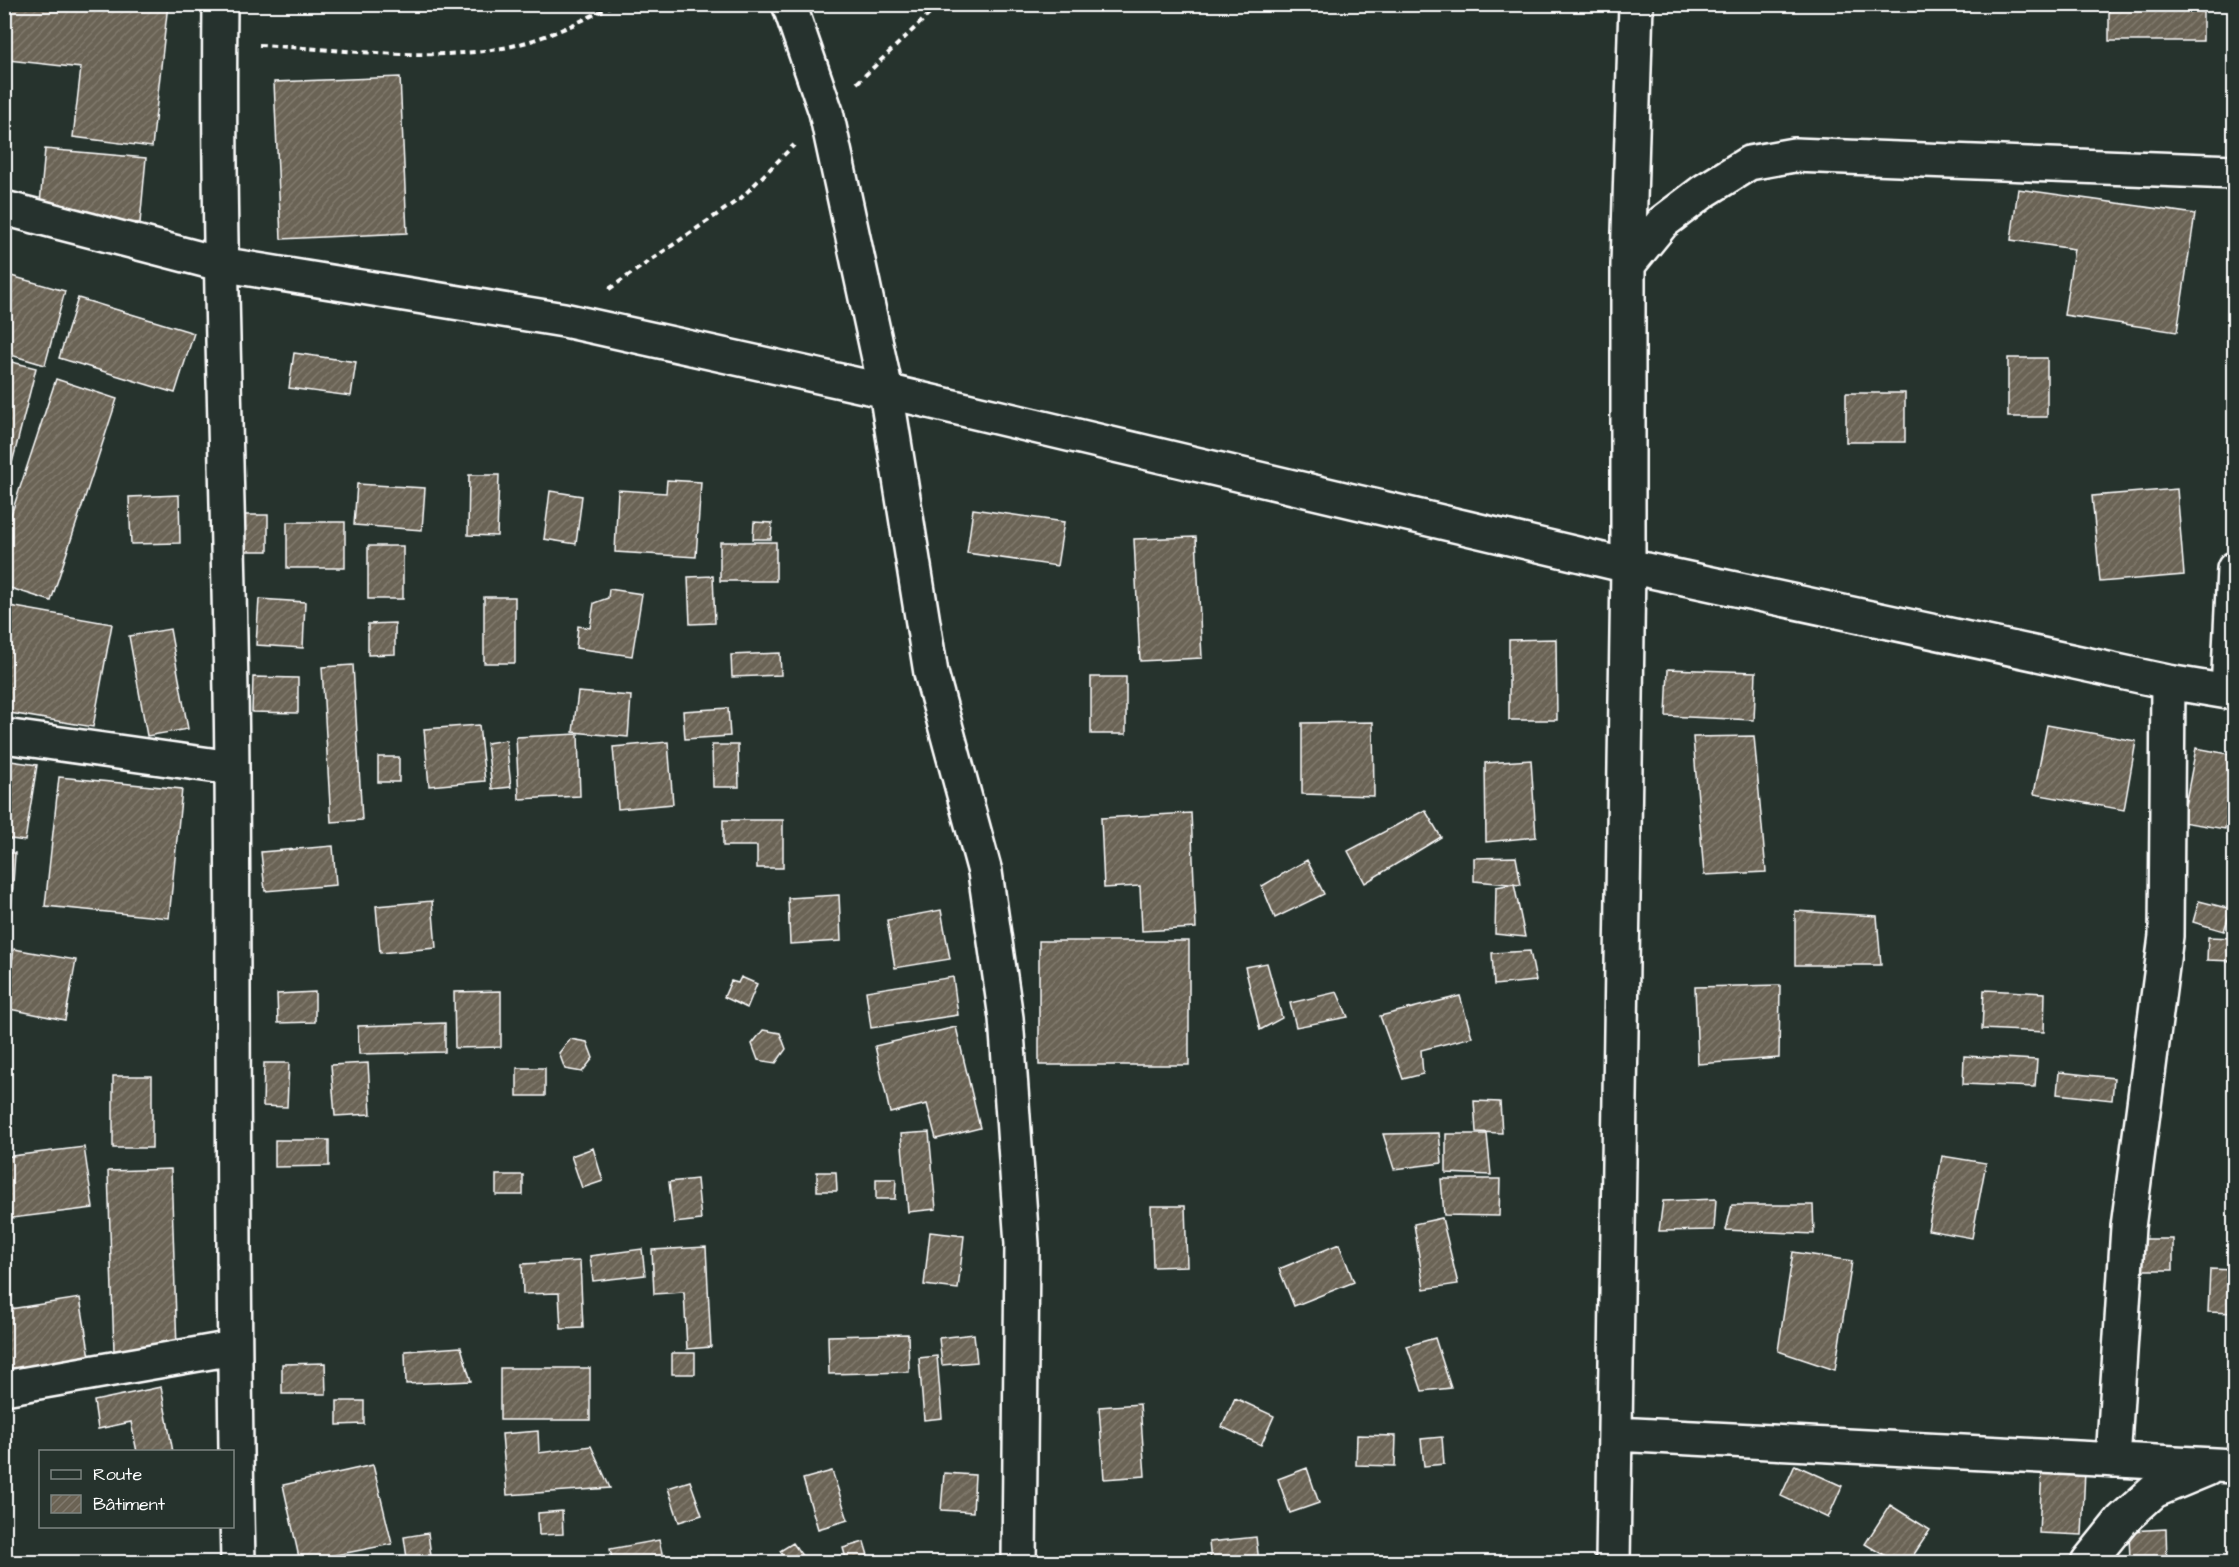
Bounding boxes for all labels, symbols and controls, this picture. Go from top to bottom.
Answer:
legend [39,1450,234,1528]
text: Route [93,1462,142,1487]
text: Bâtiment [93,1492,166,1517]

